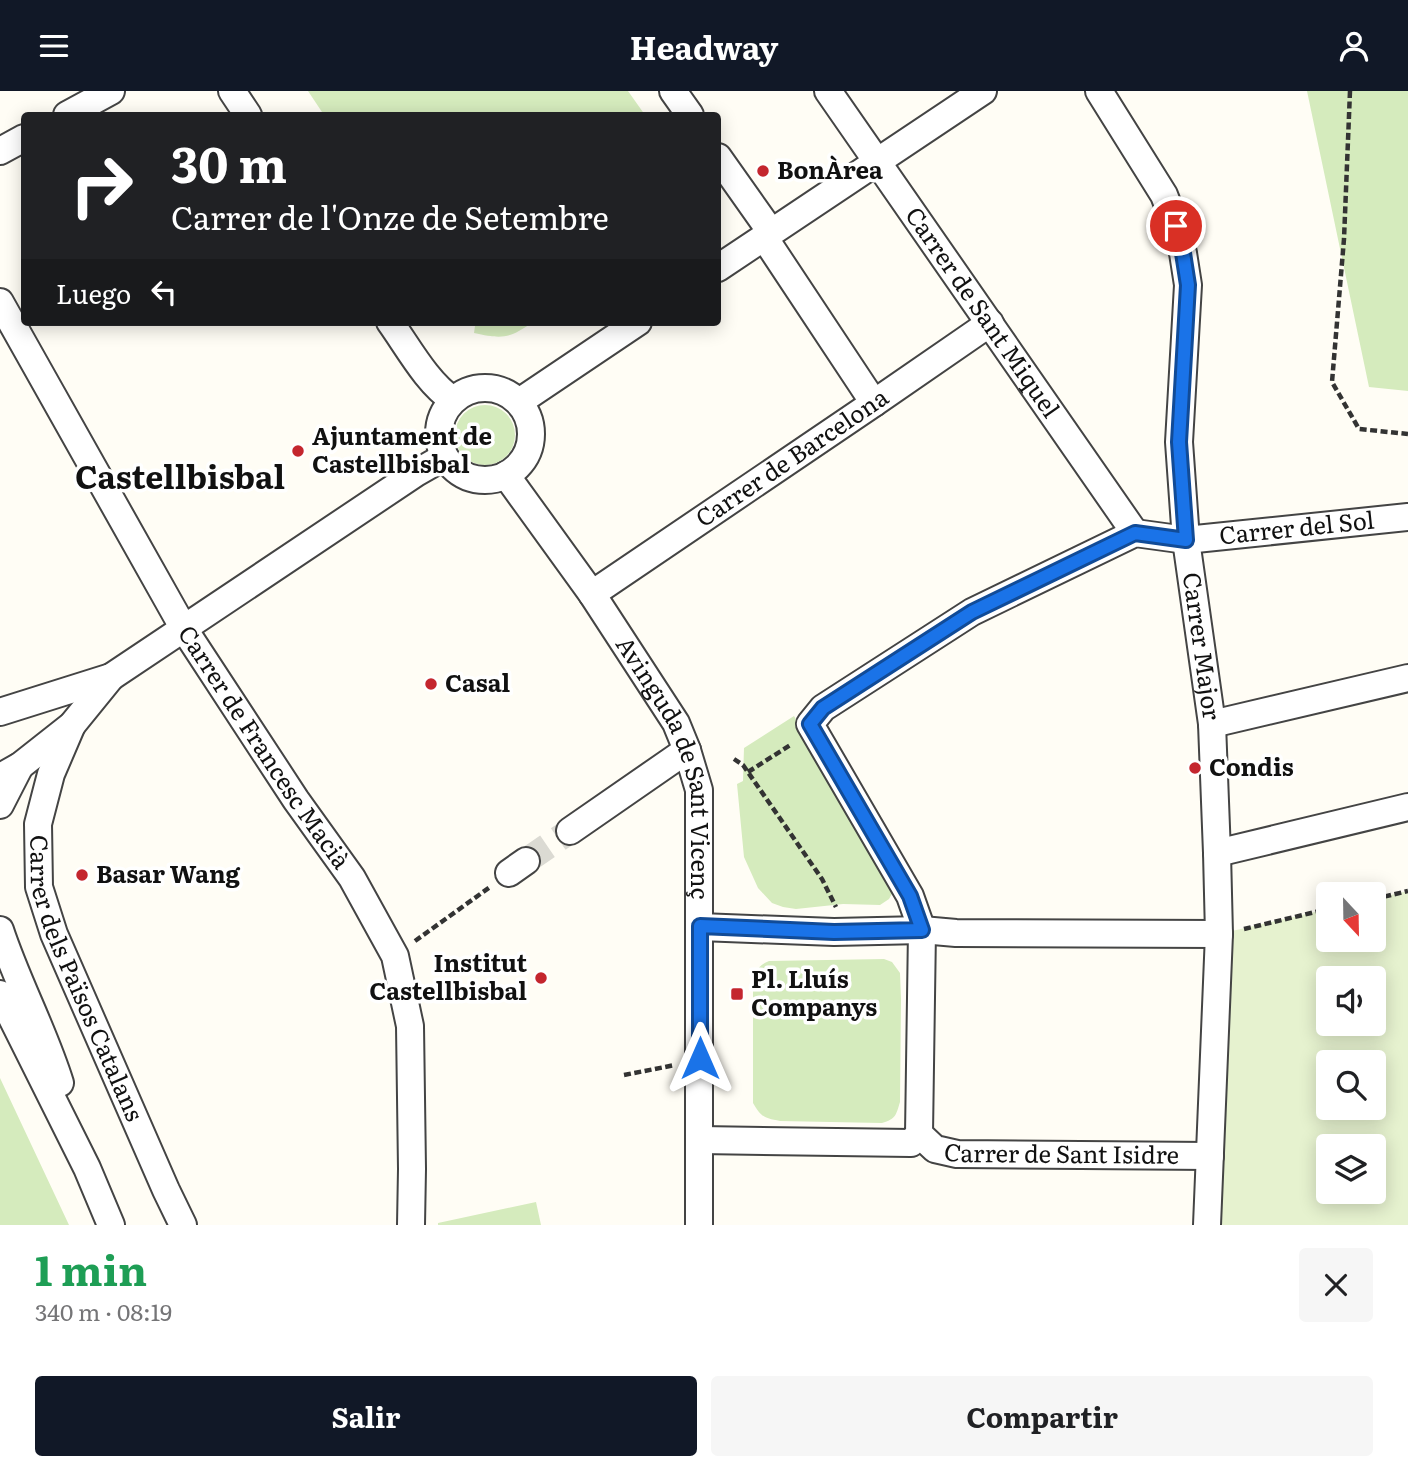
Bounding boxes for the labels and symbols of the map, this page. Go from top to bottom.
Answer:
place label: BonÀrea [777,151,883,186]
marker: BonÀrea [755,163,771,179]
pin [1146,196,1206,256]
street label: Carrer de Sant Miquel [898,199,1070,424]
street label: Carrer de Barcelona [688,378,894,534]
place label: Ajuntament de Castellbisbal [312,417,492,480]
marker: Ajuntament de Castellbisbal [290,443,306,459]
district label: Castellbisbal [75,451,285,499]
street label: Carrer del Sol [1217,501,1376,551]
street label: Carrer Major [1176,570,1231,723]
street label: Carrer de Francesc Macià [171,617,360,875]
street label: Avinguda de Sant Vicenç [609,628,719,899]
place label: Casal [445,664,511,699]
marker: Casal [423,676,439,692]
place label: Condis [1209,748,1294,783]
marker: Condis [1187,760,1203,776]
street label: Carrer dels Països Catalans [23,834,154,1126]
place label: Basar Wang [96,855,241,890]
marker: Basar Wang [74,867,90,883]
north arrow [1316,882,1386,952]
place label: Institut Castellbisbal [369,944,527,1007]
place label: Pl. Lluís Companys [751,960,877,1023]
marker: Institut Castellbisbal [533,970,549,986]
marker: Pl. Lluís Companys [729,986,745,1002]
position arrow [663,1021,737,1095]
street label: Carrer de Sant Isidre [941,1132,1179,1171]

